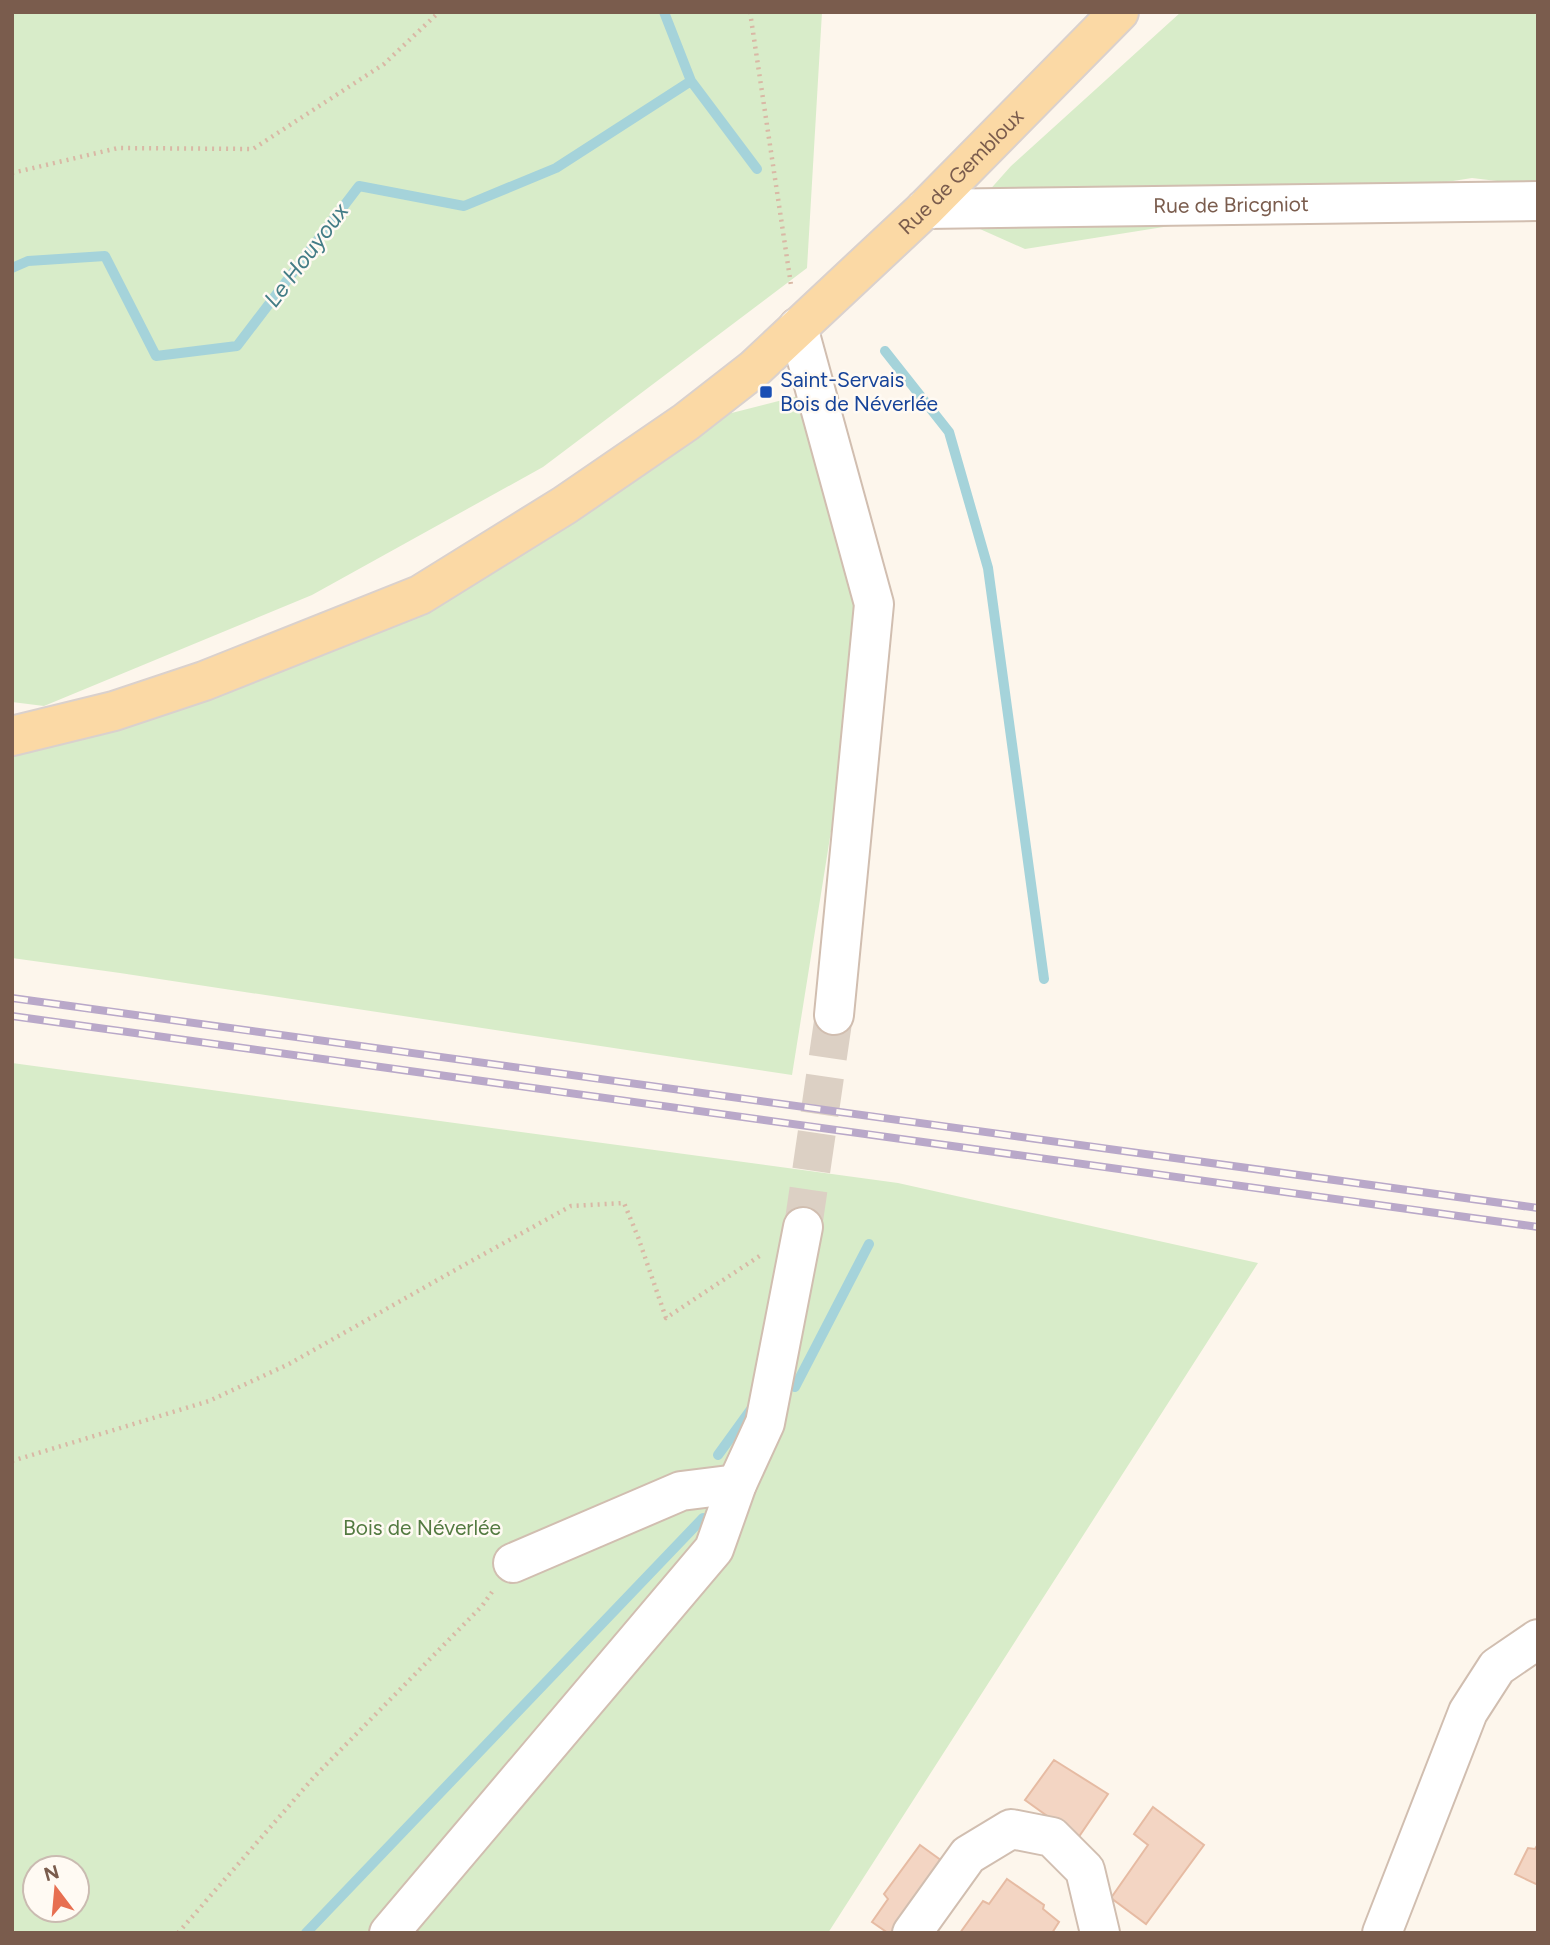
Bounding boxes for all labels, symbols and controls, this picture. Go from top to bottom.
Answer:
street label: Rue de Gembloux [893,104,1028,239]
street label: Rue de Bricgniot [1153,191,1309,218]
water label: Le Houyoux [258,197,355,312]
place label: Saint-Servais Bois de Néverlée [780,367,938,416]
marker: Saint-Servais Bois de Néverlée [758,384,774,400]
park label: Bois de Néverlée [343,1515,501,1540]
north arrow [21,1854,91,1924]
text: N [41,1860,62,1886]

